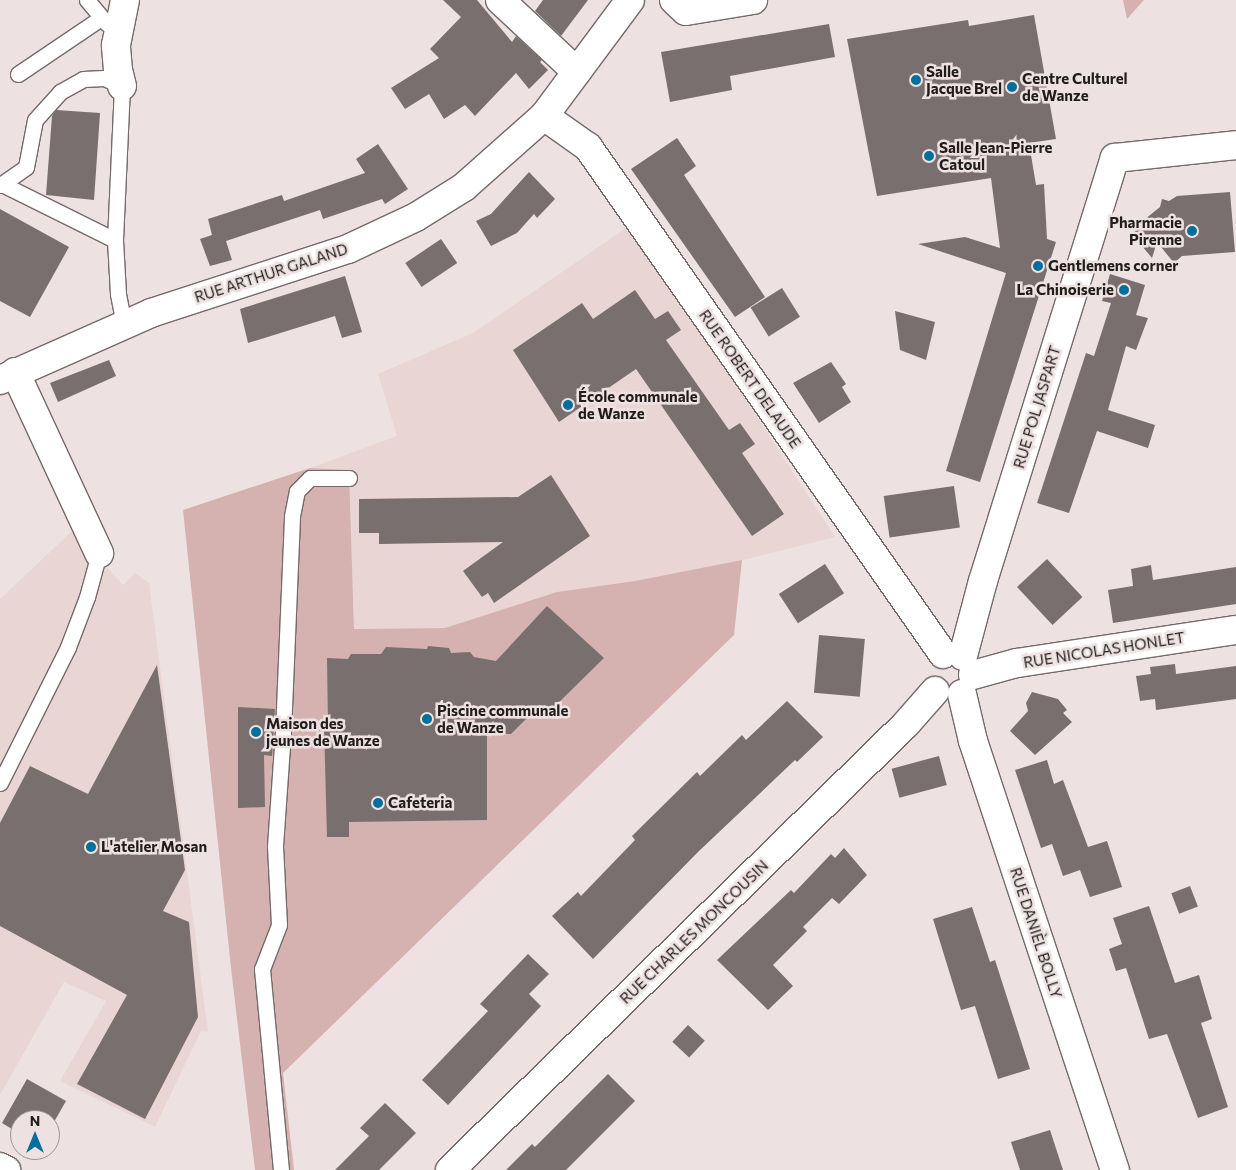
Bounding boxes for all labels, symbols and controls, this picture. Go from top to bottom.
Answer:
place label: Salle Jacque Brel [926,62,1002,97]
place label: Centre Culturel de Wanze [1022,69,1128,104]
marker: Salle Jacque Brel [910,74,922,86]
marker: Centre Culturel de Wanze [1006,81,1018,93]
place label: Salle Jean-Pierre Catoul [939,138,1052,173]
marker: Salle Jean-Pierre Catoul [923,150,935,162]
place label: Pharmacie Pirenne [1109,213,1182,248]
marker: Pharmacie Pirenne [1186,225,1198,237]
street label: RUE ARTHUR GALAND [192,240,350,306]
place label: Gentlemens corner [1048,257,1179,275]
marker: Gentlemens corner [1032,260,1044,272]
place label: La Chinoiserie [1016,281,1114,299]
marker: La Chinoiserie [1118,284,1130,296]
street label: RUE ROBERT DELAUDE [695,306,805,452]
street label: RUE POL JASPART [1010,343,1064,471]
place label: École communale de Wanze [578,387,698,422]
marker: École communale de Wanze [562,399,574,411]
street label: RUE NICOLAS HONLET [1022,628,1186,672]
place label: Piscine communale de Wanze [437,701,568,736]
marker: Piscine communale de Wanze [421,713,433,725]
place label: Maison des jeunes de Wanze [266,714,380,749]
marker: Maison des jeunes de Wanze [250,726,262,738]
place label: Cafeteria [388,794,452,812]
marker: Cafeteria [372,797,384,809]
place label: L'atelier Mosan [101,838,207,856]
marker: L'atelier Mosan [85,841,97,853]
street label: RUE CHARLES MONCOUSIN [616,856,772,1008]
street label: RUE DANIÈL BOLLY [1006,865,1066,1001]
north arrow [10,1110,60,1160]
text: N [30,1112,40,1129]

